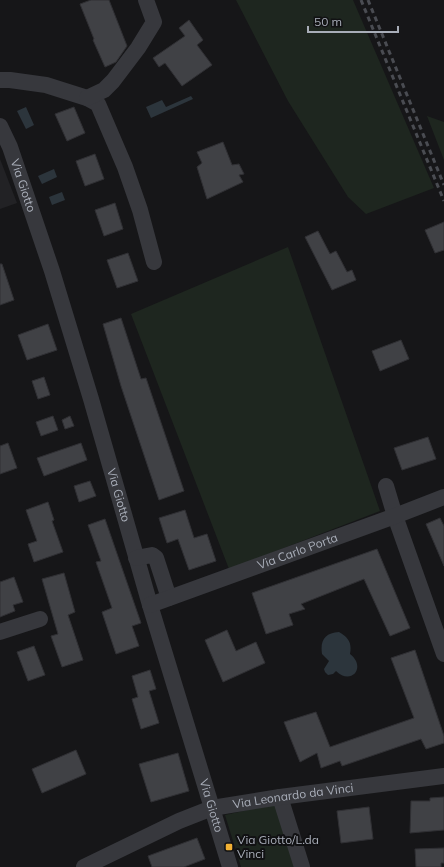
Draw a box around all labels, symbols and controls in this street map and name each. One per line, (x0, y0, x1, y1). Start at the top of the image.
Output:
scale bar (308, 8, 398, 34)
text: 50 m (314, 14, 342, 29)
street label: Via Giotto (8, 157, 40, 214)
street label: Via Giotto (104, 466, 134, 524)
street label: Via Carlo Porta (255, 529, 340, 572)
street label: Via Giotto (197, 777, 227, 834)
street label: Via Leonardo da Vinci (232, 780, 354, 812)
place label: Via Giotto/L.da Vinci (237, 832, 319, 861)
marker: Via Giotto/L.da Vinci (224, 842, 234, 852)

